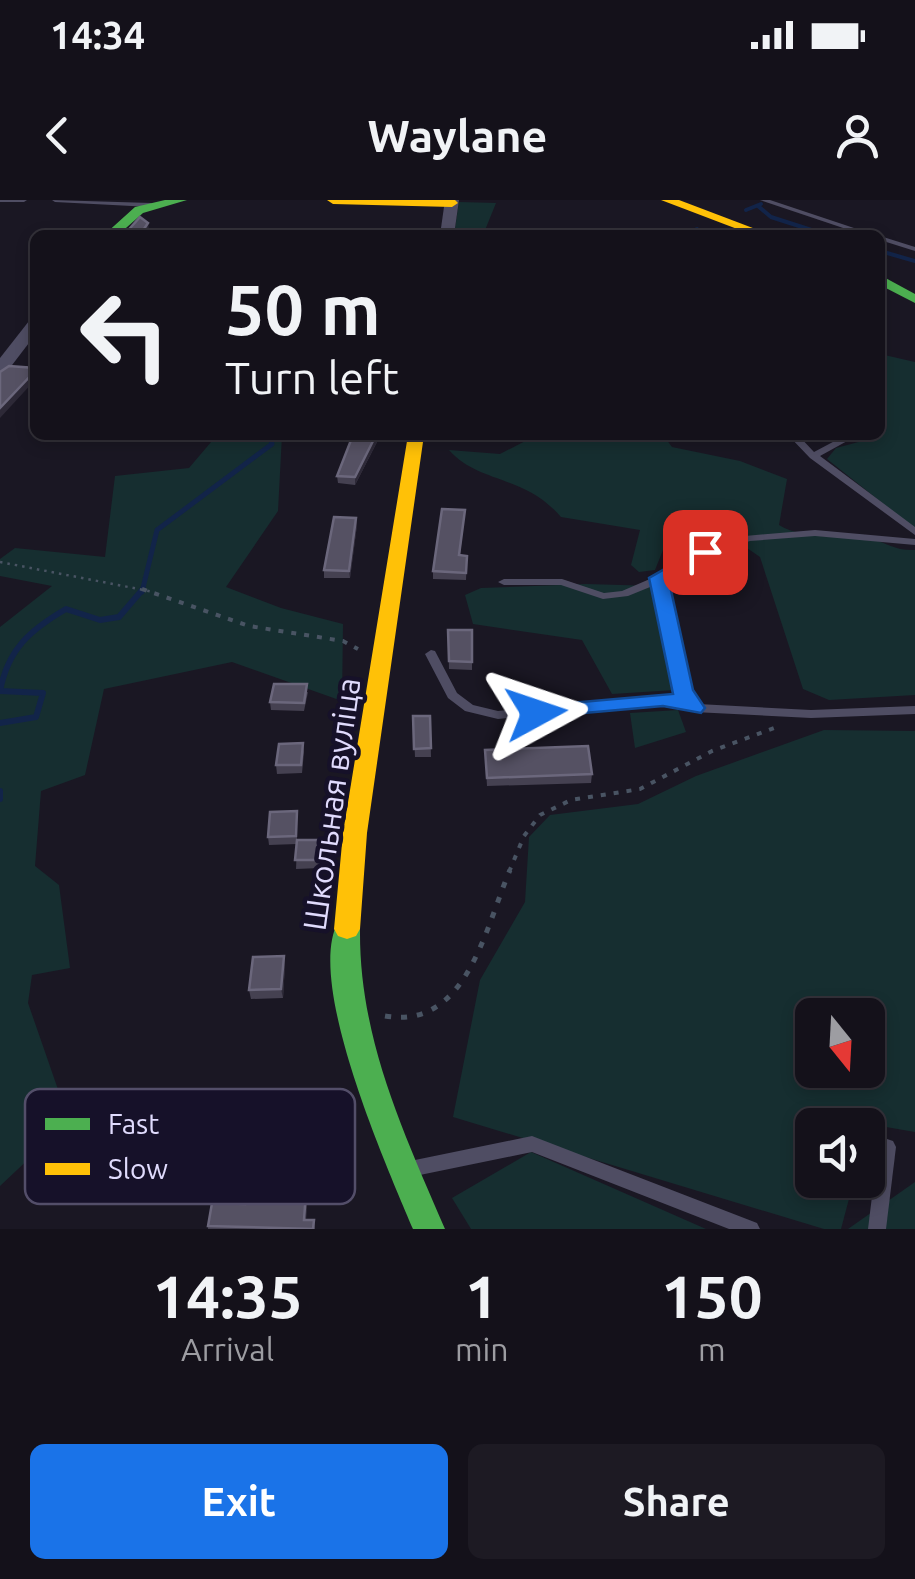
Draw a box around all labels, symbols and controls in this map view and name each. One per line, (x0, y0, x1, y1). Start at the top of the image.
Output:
text: 14:34 (50, 14, 145, 56)
icon: back (30, 108, 85, 163)
icon: person (830, 108, 885, 163)
text: Waylane (368, 110, 547, 161)
icon: left (60, 270, 190, 400)
text: 50 m (225, 270, 381, 348)
text: Turn left (225, 352, 399, 403)
pin (663, 510, 748, 595)
icon: arrive (678, 525, 733, 580)
position arrow (484, 661, 588, 765)
street label: Школьная вуліца (295, 675, 367, 932)
north arrow (795, 998, 885, 1088)
map controls (795, 998, 885, 1198)
legend (25, 1089, 355, 1204)
text: Fast (108, 1108, 159, 1139)
button: sound (795, 1108, 885, 1198)
text: Slow (108, 1153, 168, 1184)
text: 14:35 (152, 1262, 303, 1329)
text: 1 (465, 1262, 499, 1329)
text: 150 (661, 1262, 763, 1329)
text: Arrival (181, 1331, 274, 1367)
text: min (455, 1331, 509, 1367)
text: m (698, 1331, 726, 1367)
button: Exit (30, 1444, 448, 1559)
button: Share (468, 1444, 885, 1559)

